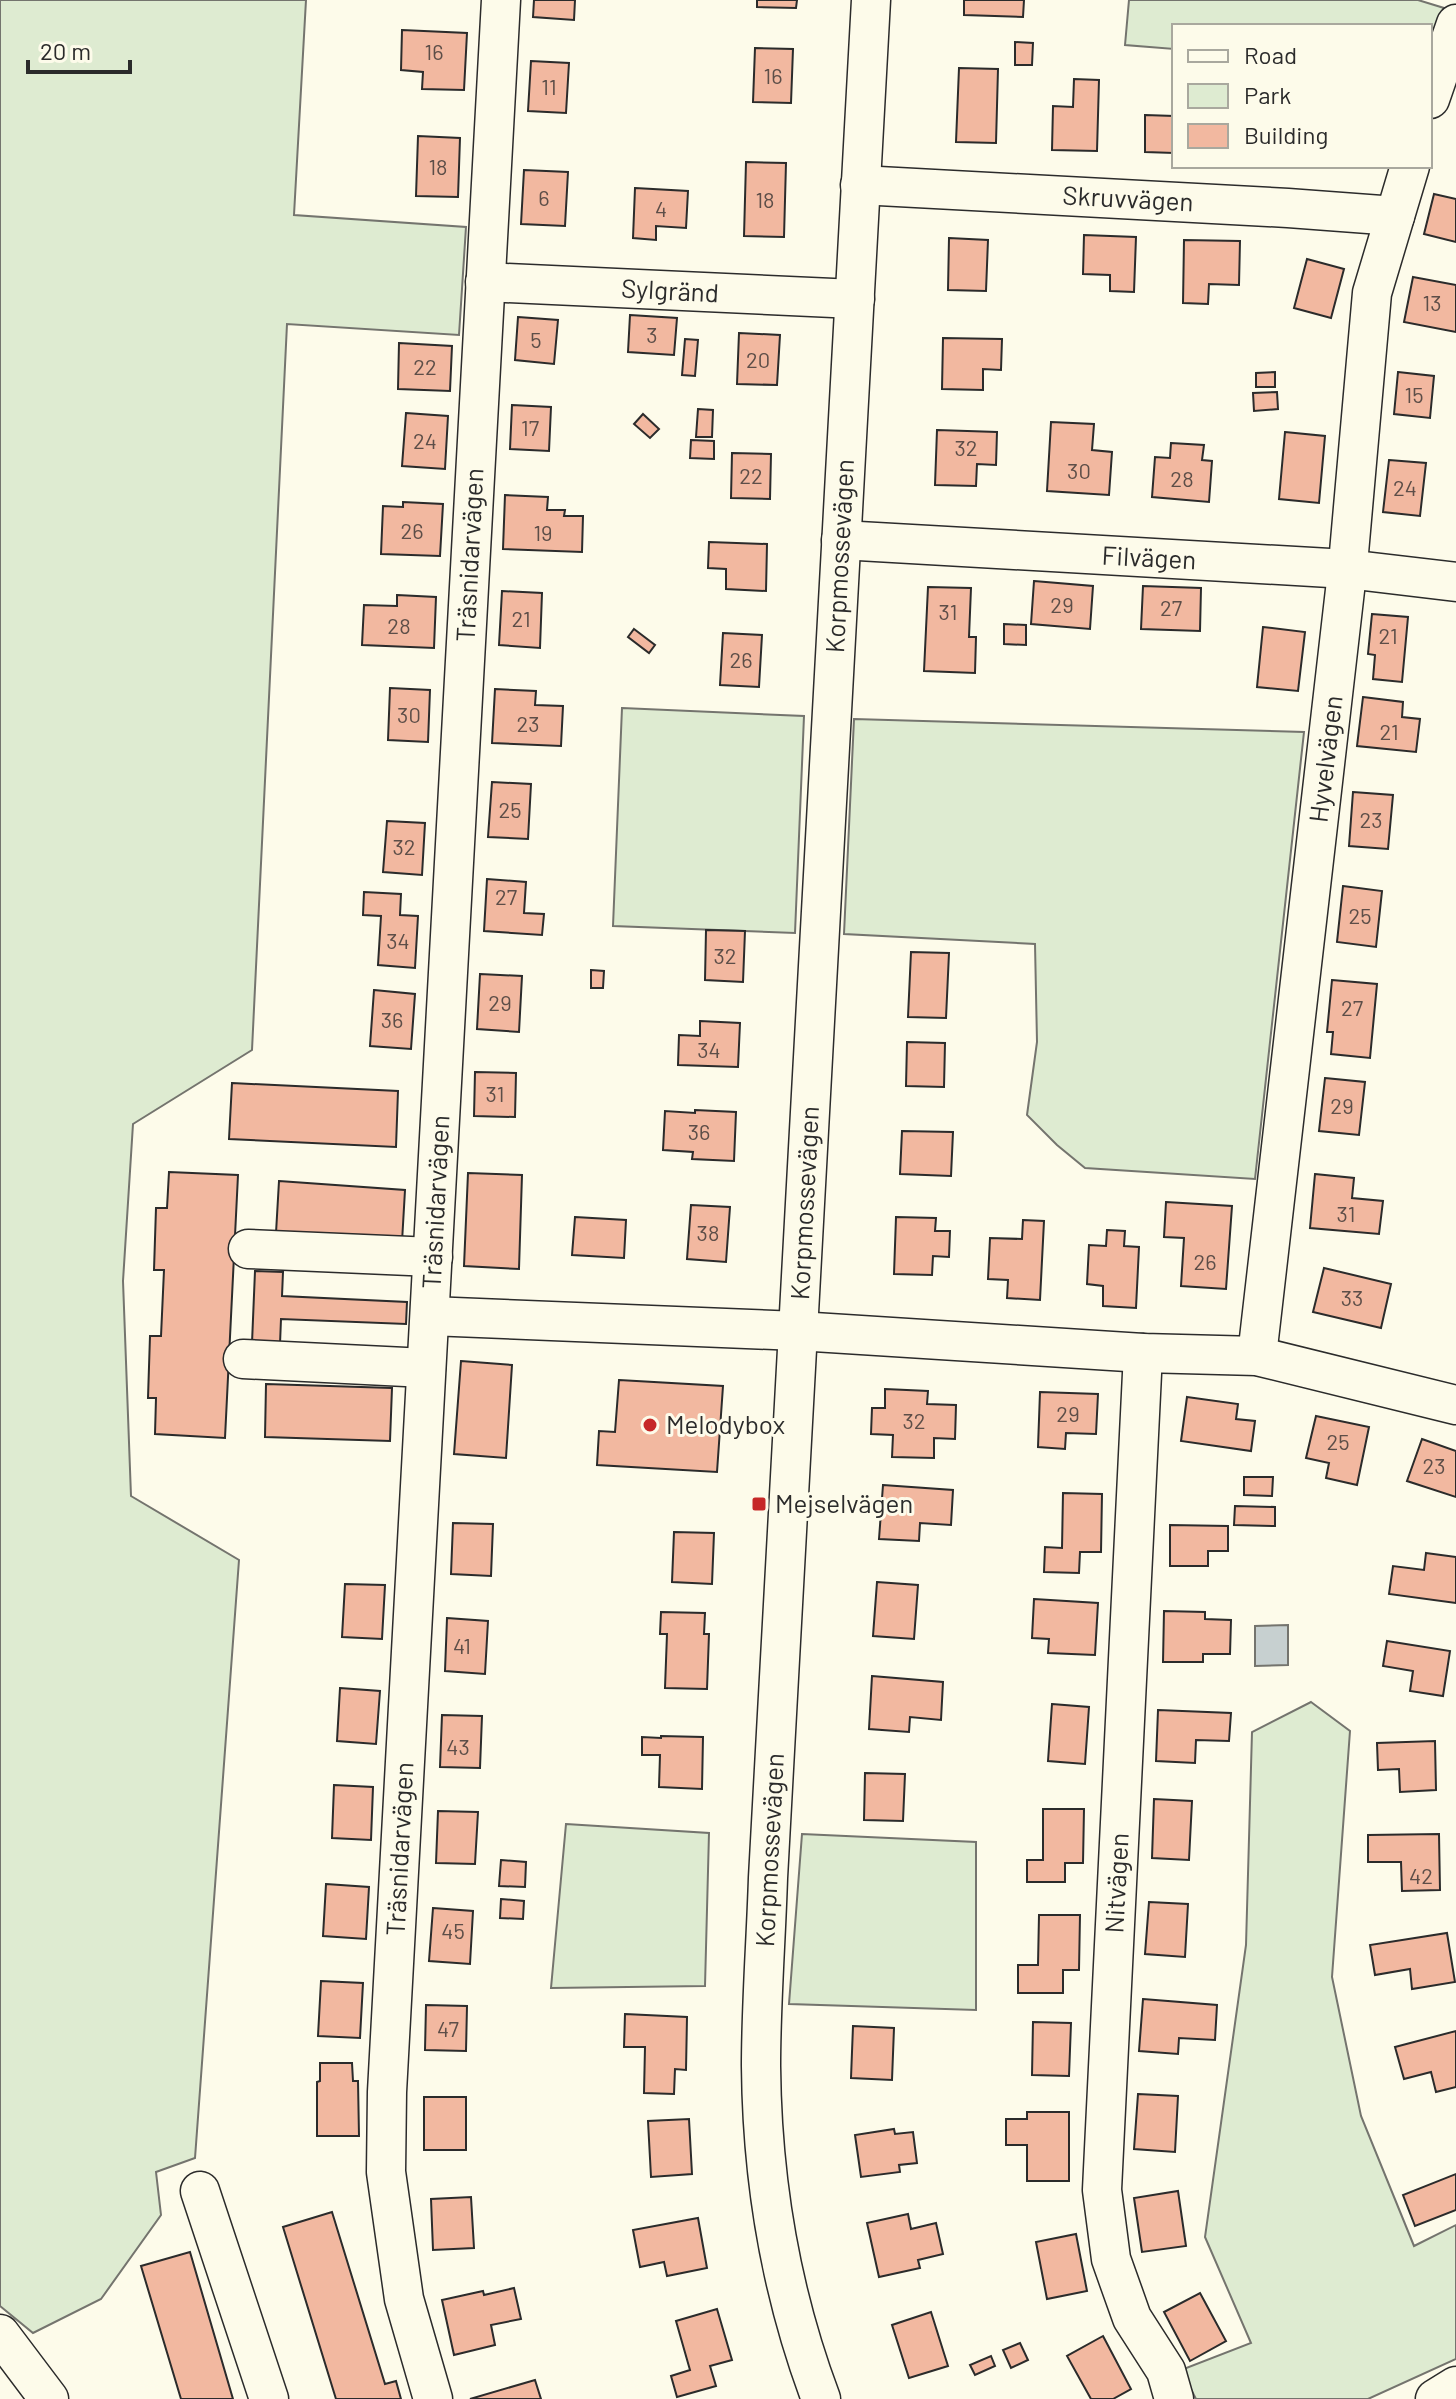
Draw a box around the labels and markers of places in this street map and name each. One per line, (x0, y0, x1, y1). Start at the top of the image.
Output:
place label: Melodybox (666, 1408, 785, 1439)
marker: Melodybox (641, 1416, 659, 1434)
place label: Mejselvägen (775, 1487, 913, 1518)
marker: Mejselvägen (750, 1495, 768, 1513)

